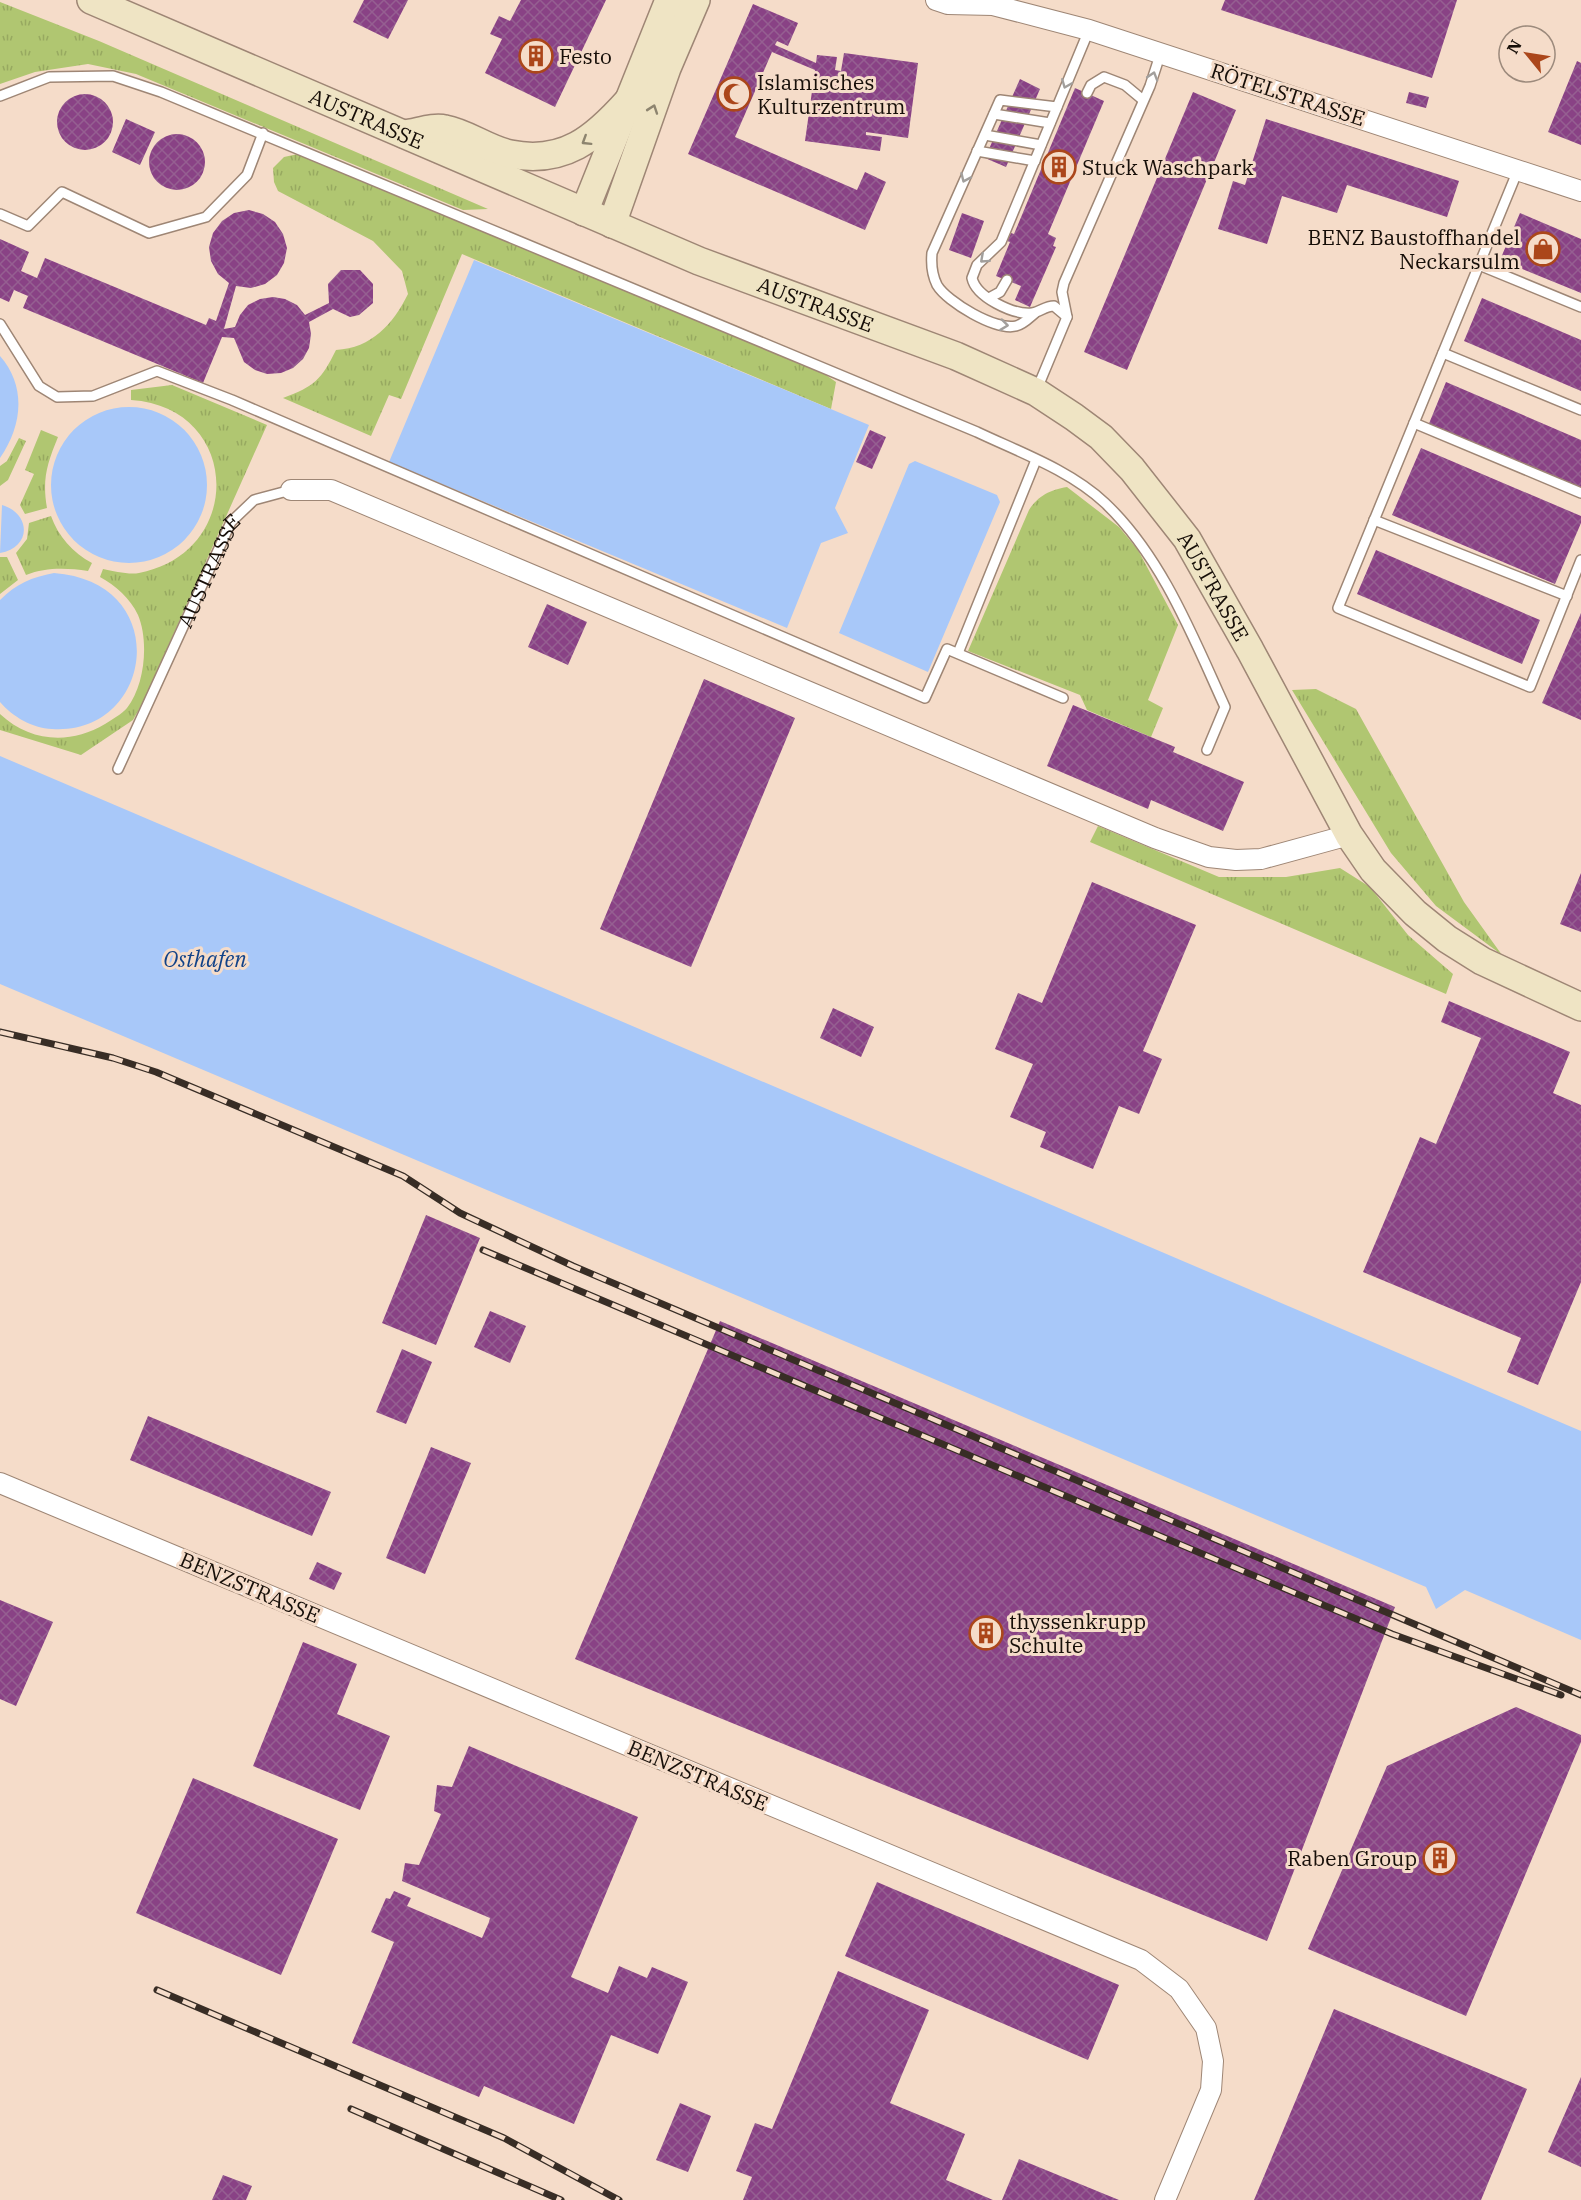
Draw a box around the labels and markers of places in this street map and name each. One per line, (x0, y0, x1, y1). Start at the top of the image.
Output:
building icon: Festo (518, 38, 554, 74)
place label: Festo (559, 42, 612, 70)
place label: Islamisches Kulturzentrum (757, 68, 906, 120)
mosque icon: Islamisches Kulturzentrum (716, 76, 752, 112)
building icon: Stuck Waschpark (1041, 149, 1077, 185)
place label: Stuck Waschpark (1082, 153, 1254, 181)
place label: BENZ Baustoffhandel Neckarsulm (1308, 223, 1520, 275)
shop icon: BENZ Baustoffhandel Neckarsulm (1525, 231, 1561, 267)
place label: thyssenkrupp Schulte (1009, 1607, 1146, 1659)
building icon: thyssenkrupp Schulte (968, 1615, 1004, 1651)
building icon: Raben Group (1422, 1840, 1458, 1876)
place label: Raben Group (1287, 1844, 1417, 1872)

